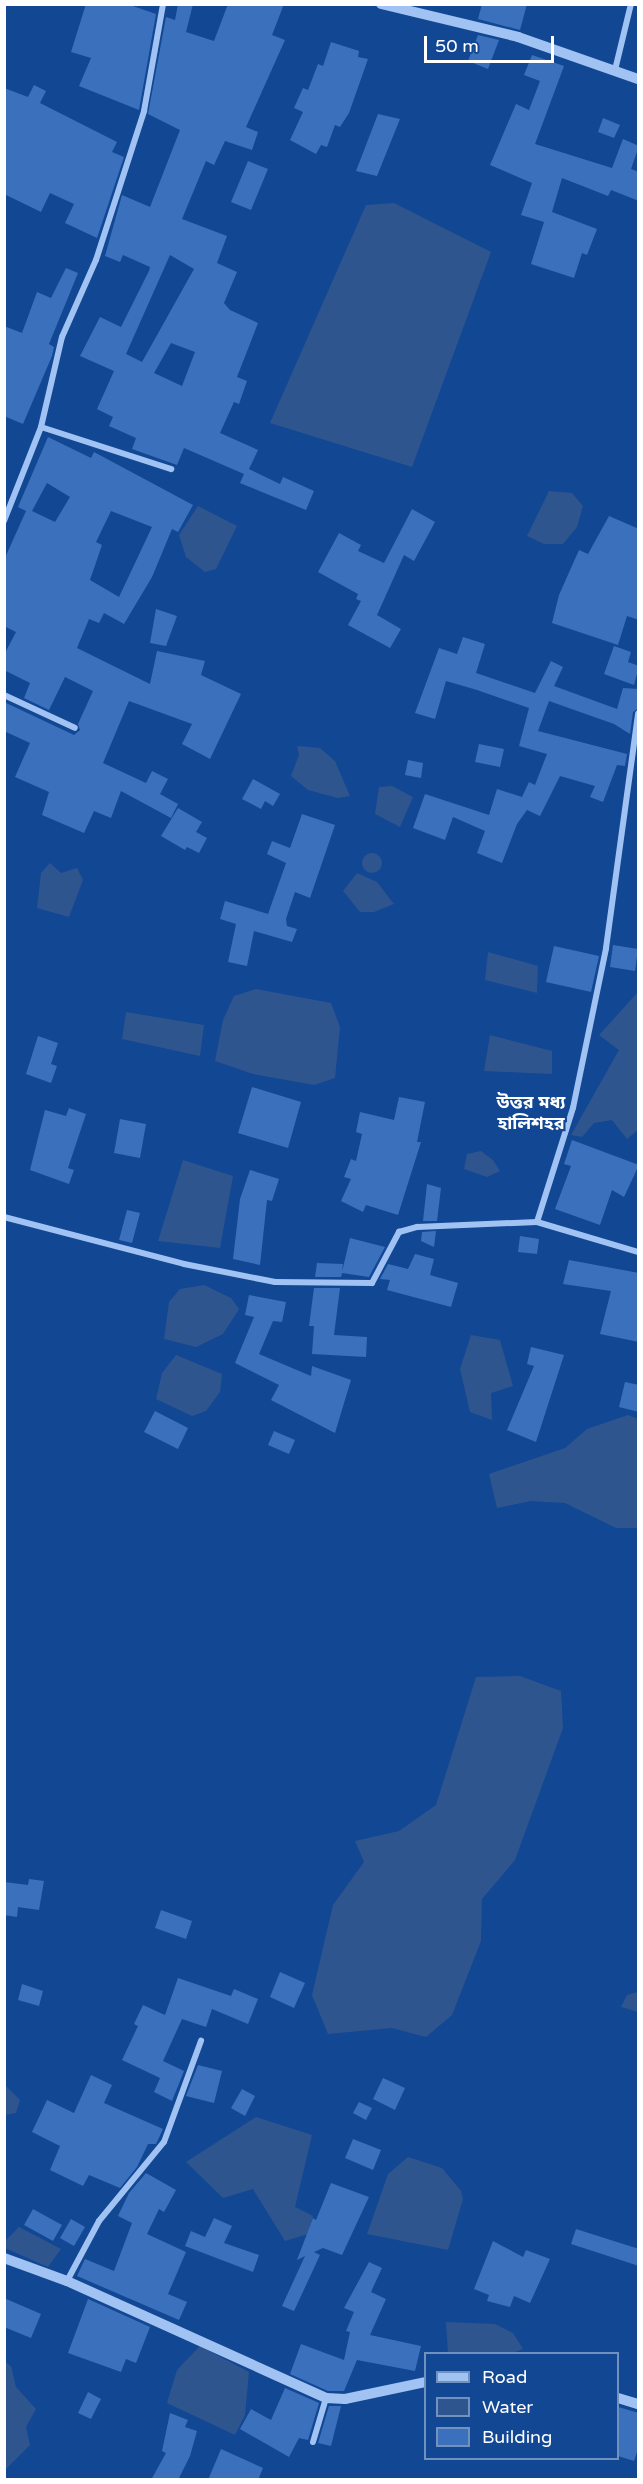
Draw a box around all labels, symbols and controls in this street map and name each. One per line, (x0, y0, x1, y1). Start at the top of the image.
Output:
scale bar (427, 24, 558, 62)
text: 50 m (435, 35, 479, 57)
district label: উত্তর মধ্য হালিশহর (497, 1092, 565, 1134)
legend (424, 2352, 619, 2460)
text: Road (482, 2366, 527, 2388)
text: Water (482, 2396, 533, 2418)
text: Building (482, 2426, 552, 2448)

